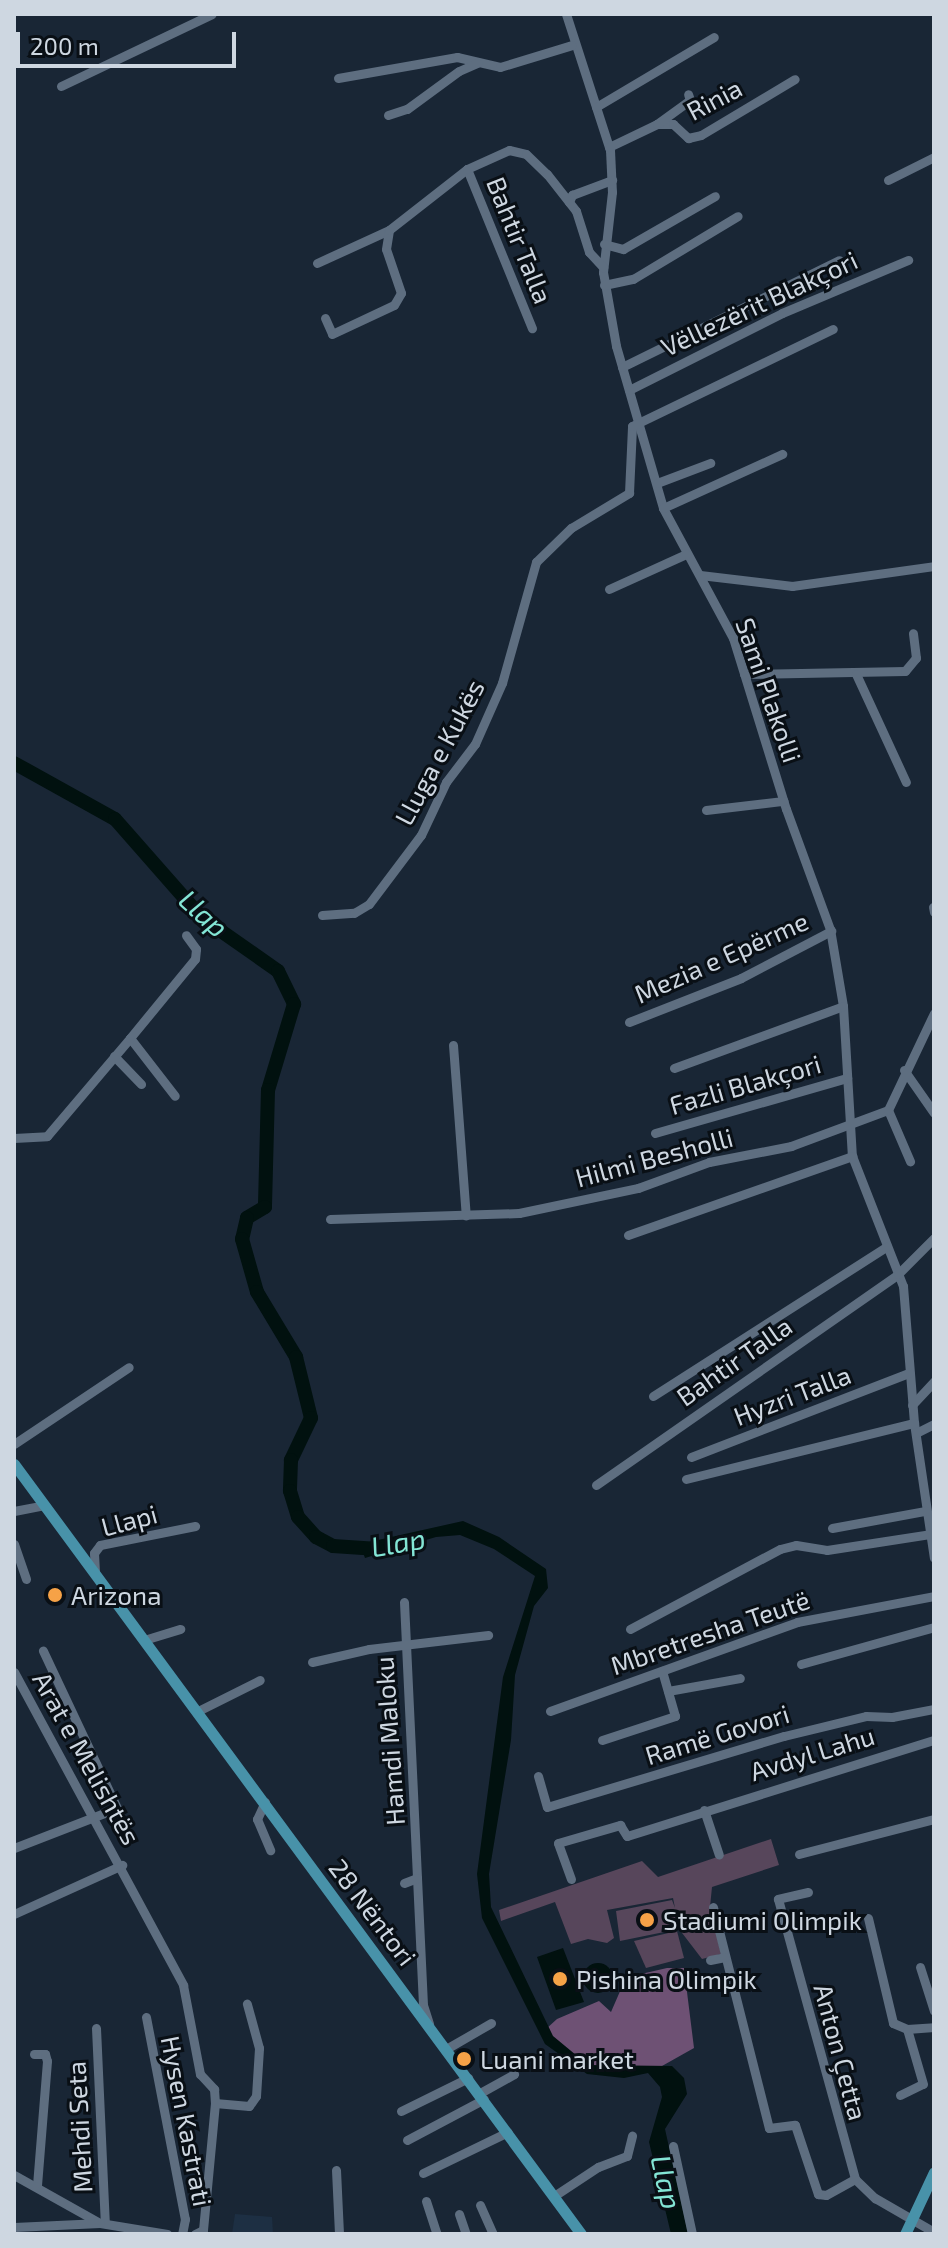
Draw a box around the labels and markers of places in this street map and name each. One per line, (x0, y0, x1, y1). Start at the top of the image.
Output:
place label: Arizona (71, 1579, 161, 1611)
marker: Arizona (46, 1586, 64, 1604)
place label: Stadiumi Olimpik (663, 1904, 862, 1936)
marker: Stadiumi Olimpik (638, 1911, 656, 1929)
place label: Pishina Olimpik (576, 1963, 757, 1995)
marker: Pishina Olimpik (551, 1970, 569, 1988)
place label: Luani market (480, 2043, 634, 2075)
marker: Luani market (455, 2050, 473, 2068)

